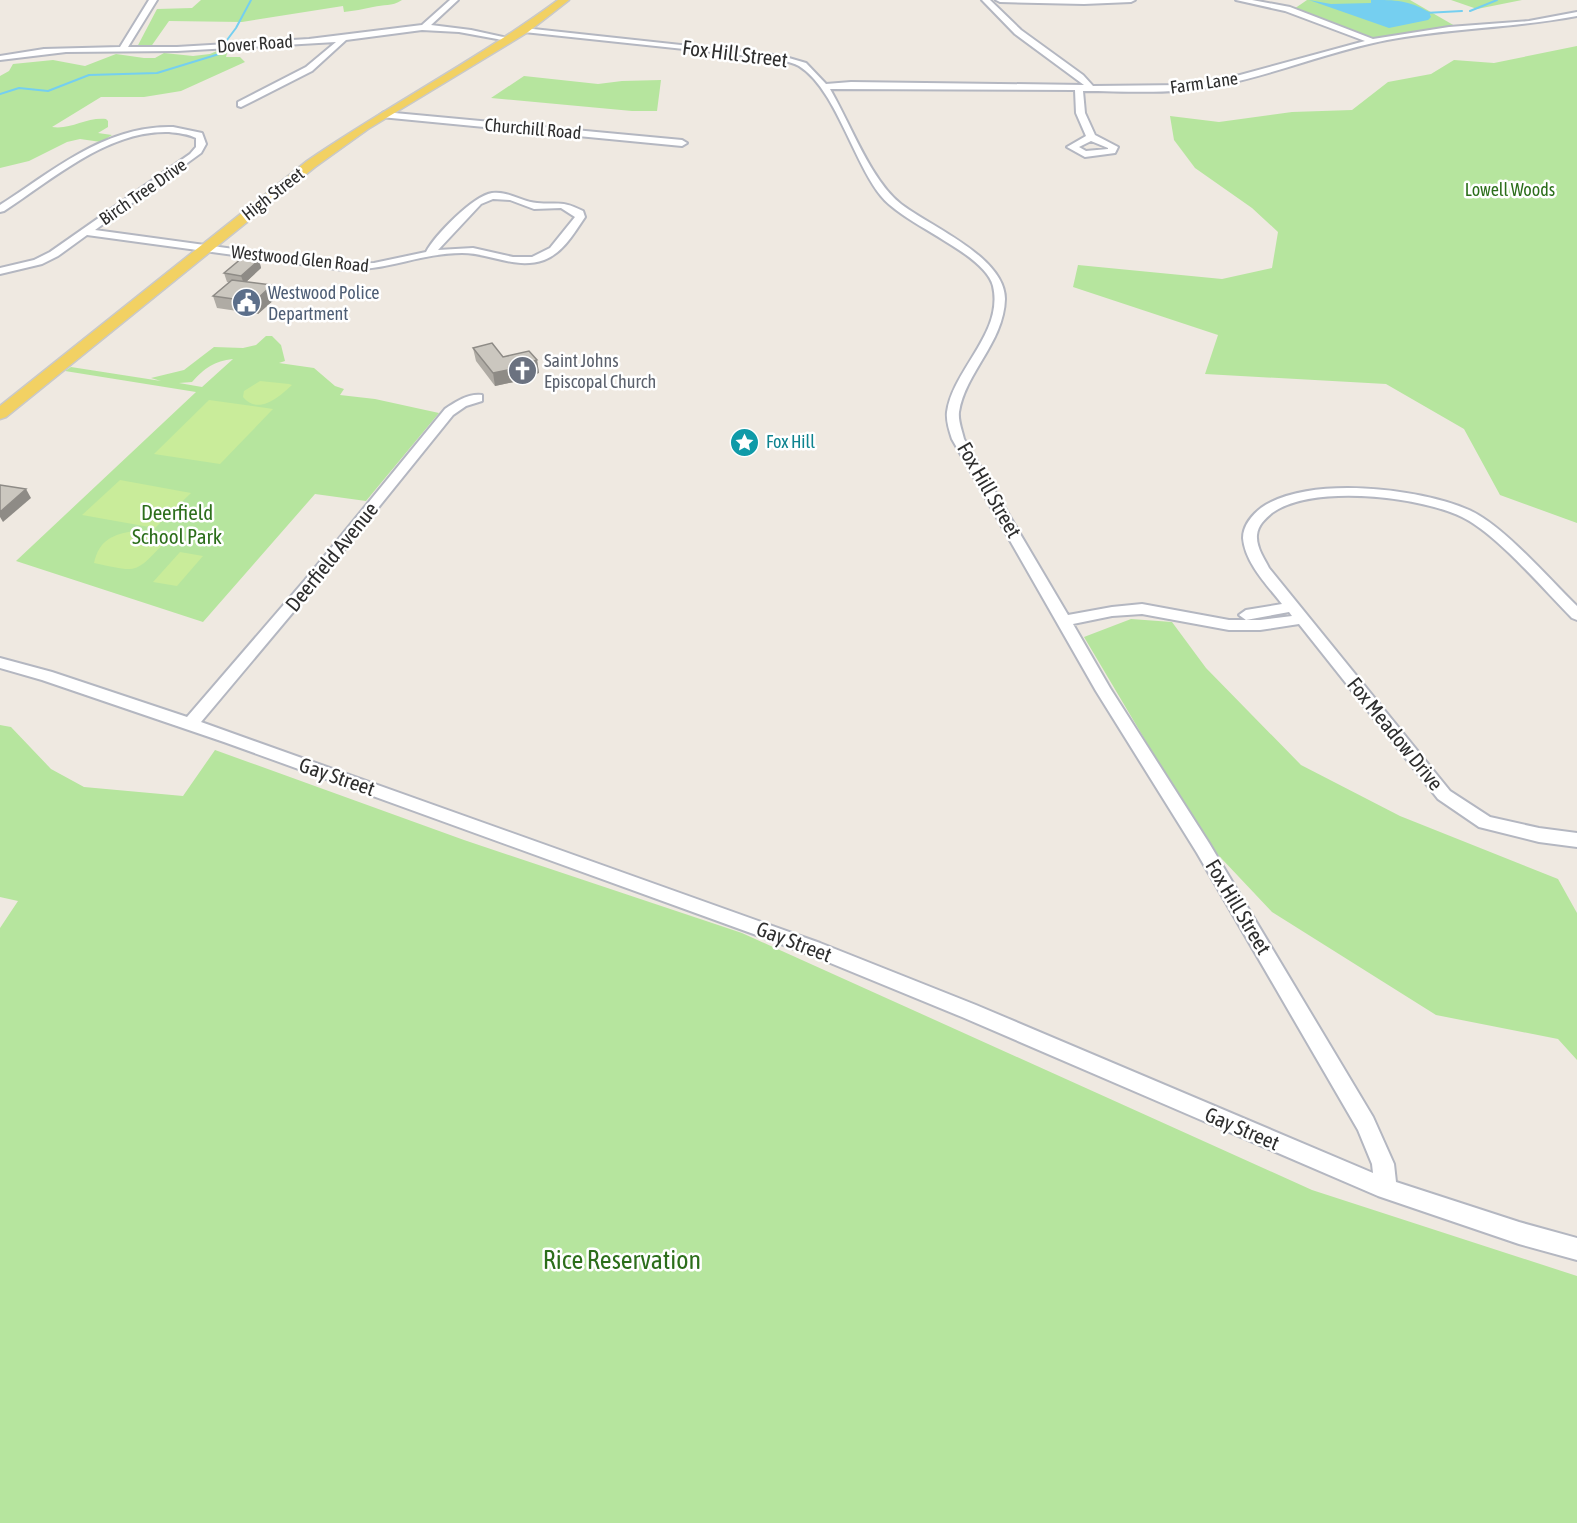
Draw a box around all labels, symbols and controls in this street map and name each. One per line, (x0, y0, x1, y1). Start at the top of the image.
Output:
street label: Dover Road (216, 30, 294, 57)
street label: Fox Hill Street (681, 35, 789, 71)
street label: Farm Lane (1169, 67, 1239, 98)
street label: Churchill Road (484, 114, 582, 143)
street label: Birch Tree Drive (95, 154, 190, 229)
street label: High Street (237, 163, 308, 224)
park label: Lowell Woods (1465, 179, 1555, 200)
street label: Westwood Glen Road (230, 241, 370, 276)
place label: Westwood Police Department (268, 282, 380, 324)
public building icon: Westwood Police Department (231, 287, 263, 319)
place label: Saint Johns Episcopal Church (544, 350, 656, 392)
church icon: Saint Johns Episcopal Church (507, 355, 539, 387)
place icon: Fox Hill (729, 426, 761, 458)
place label: Fox Hill (766, 431, 815, 452)
street label: Fox Hill Street (953, 438, 1027, 541)
street label: Deerfield Avenue (280, 497, 382, 616)
park label: Deerfield School Park (132, 500, 222, 548)
street label: Fox Meadow Drive (1343, 672, 1449, 795)
street label: Gay Street (296, 752, 378, 800)
street label: Fox Hill Street (1201, 855, 1276, 958)
street label: Gay Street (753, 916, 835, 966)
street label: Gay Street (1202, 1102, 1283, 1154)
park label: Rice Reservation (543, 1245, 701, 1275)

